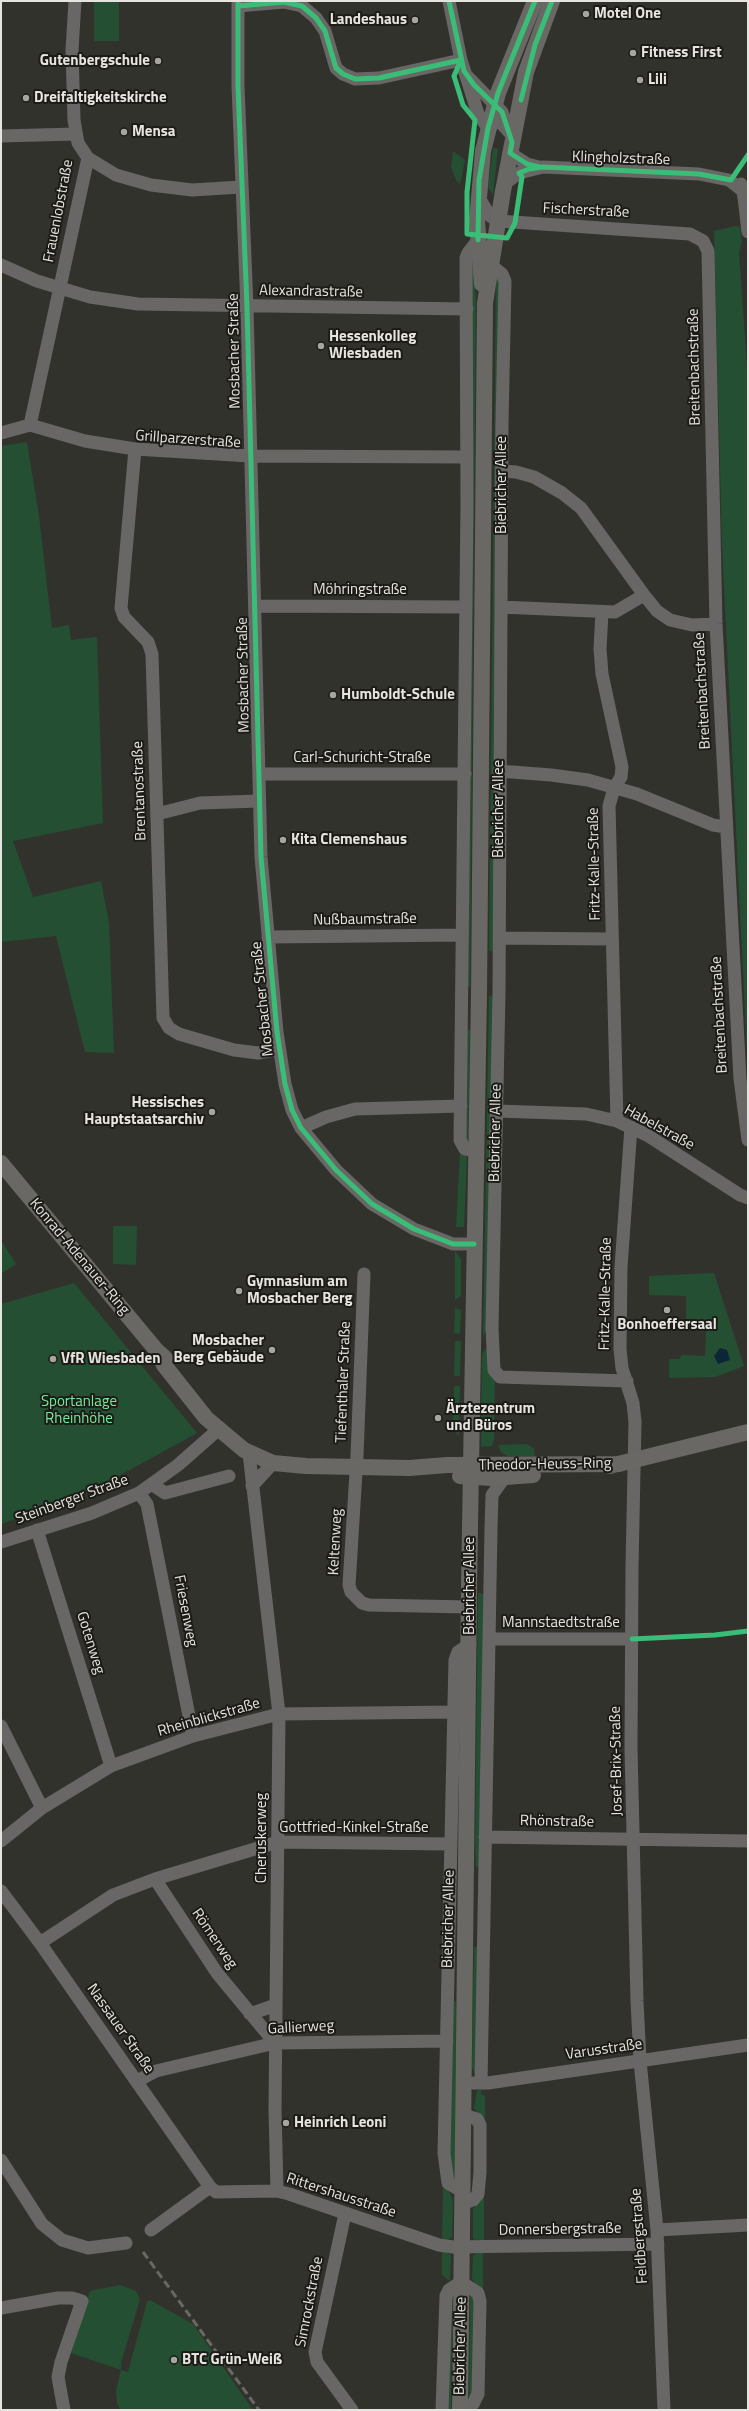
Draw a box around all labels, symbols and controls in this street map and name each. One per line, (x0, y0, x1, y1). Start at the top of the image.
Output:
place label: Motel One (594, 5, 661, 23)
marker: Motel One (581, 9, 591, 19)
place label: Landeshaus (330, 11, 407, 29)
marker: Landeshaus (410, 15, 420, 25)
place label: Fitness First (641, 44, 722, 62)
marker: Fitness First (628, 48, 638, 58)
place label: Gutenbergschule (40, 52, 150, 70)
marker: Gutenbergschule (153, 56, 163, 66)
place label: Lili (648, 71, 667, 89)
marker: Lili (635, 75, 645, 85)
place label: Dreifaltigkeitskirche (34, 89, 167, 107)
marker: Dreifaltigkeitskirche (21, 93, 31, 103)
place label: Mensa (132, 123, 175, 141)
marker: Mensa (119, 127, 129, 137)
street label: Klingholzstraße (571, 148, 671, 170)
street label: Frauenlobstraße (40, 158, 78, 264)
street label: Fischerstraße (542, 200, 630, 222)
street label: Alexandrastraße (259, 282, 363, 302)
street label: Mosbacher Straße (225, 293, 245, 409)
street label: Breitenbachstraße (685, 308, 705, 426)
place label: Hessenkolleg Wiesbaden (329, 328, 416, 363)
marker: Hessenkolleg Wiesbaden (316, 341, 326, 351)
street label: Grillparzerstraße (135, 427, 241, 453)
street label: Biebricher Allee (493, 436, 511, 534)
street label: Möhringstraße (313, 581, 407, 599)
street label: Mosbacher Straße (234, 617, 254, 733)
street label: Breitenbachstraße (691, 632, 715, 750)
place label: Humboldt-Schule (341, 686, 455, 704)
marker: Humboldt-Schule (328, 690, 338, 700)
street label: Brentanostraße (129, 741, 151, 841)
street label: Carl-Schuricht-Straße (293, 749, 431, 767)
street label: Biebricher Allee (490, 760, 508, 858)
street label: Fritz-Kalle-Straße (585, 807, 605, 921)
place label: Kita Clemenshaus (291, 831, 407, 849)
marker: Kita Clemenshaus (278, 835, 288, 845)
street label: Nußbaumstraße (313, 910, 417, 930)
street label: Mosbacher Straße (248, 941, 278, 1057)
street label: Breitenbachstraße (708, 956, 732, 1074)
street label: Biebricher Allee (486, 1084, 506, 1182)
place label: Hessisches Hauptstaatsarchiv (84, 1094, 204, 1129)
street label: Habelstraße (621, 1101, 697, 1155)
marker: Hessisches Hauptstaatsarchiv (207, 1107, 217, 1117)
street label: Konrad-Adenauer-Ring (25, 1195, 133, 1319)
street label: Fritz-Kalle-Straße (596, 1237, 616, 1351)
place label: Gymnasium am Mosbacher Berg (247, 1273, 353, 1308)
marker: Gymnasium am Mosbacher Berg (234, 1286, 244, 1296)
marker: Bonhoeffersaal (662, 1305, 672, 1315)
place label: Bonhoeffersaal (617, 1316, 717, 1334)
street label: Tiefenthaler Straße (333, 1321, 355, 1443)
place label: Mosbacher Berg Gebäude (174, 1332, 264, 1367)
marker: Mosbacher Berg Gebäude (267, 1345, 277, 1355)
place label: VfR Wiesbaden (61, 1350, 160, 1368)
marker: VfR Wiesbaden (48, 1354, 58, 1364)
park label: Sportanlage Rheinhöhe (41, 1393, 117, 1428)
place label: Ärztezentrum und Büros (446, 1400, 535, 1435)
marker: Ärztezentrum und Büros (433, 1413, 443, 1423)
street label: Theodor-Heuss-Ring (479, 1455, 611, 1475)
street label: Steinberger Straße (13, 1471, 131, 1529)
street label: Keltenweg (325, 1508, 347, 1576)
street label: Biebricher Allee (461, 1537, 479, 1635)
street label: Friesenweg (169, 1574, 201, 1648)
street label: Gotenweg (72, 1609, 108, 1677)
street label: Mannstaedtstraße (502, 1614, 620, 1632)
street label: Rheinblickstraße (156, 1695, 262, 1741)
street label: Josef-Brix-Straße (607, 1706, 627, 1816)
street label: Cheruskerweg (253, 1793, 271, 1883)
street label: Rhönstraße (520, 1812, 594, 1832)
street label: Gottfried-Kinkel-Straße (279, 1819, 429, 1837)
street label: Biebricher Allee (439, 1870, 459, 1968)
street label: Römerweg (187, 1905, 241, 1973)
street label: Nassauer Straße (82, 1981, 158, 2077)
street label: Gallierweg (267, 2017, 335, 2039)
street label: Varusstraße (565, 2036, 643, 2064)
place label: Heinrich Leoni (294, 2114, 386, 2132)
marker: Heinrich Leoni (281, 2118, 291, 2128)
street label: Rittershausstraße (284, 2170, 398, 2222)
street label: Feldbergstraße (628, 2187, 652, 2285)
street label: Donnersbergstraße (498, 2220, 622, 2240)
street label: Simrockstraße (292, 2255, 328, 2349)
street label: Biebricher Allee (451, 2297, 471, 2395)
place label: BTC Grün-Weiß (182, 2351, 282, 2369)
marker: BTC Grün-Weiß (169, 2355, 179, 2365)

